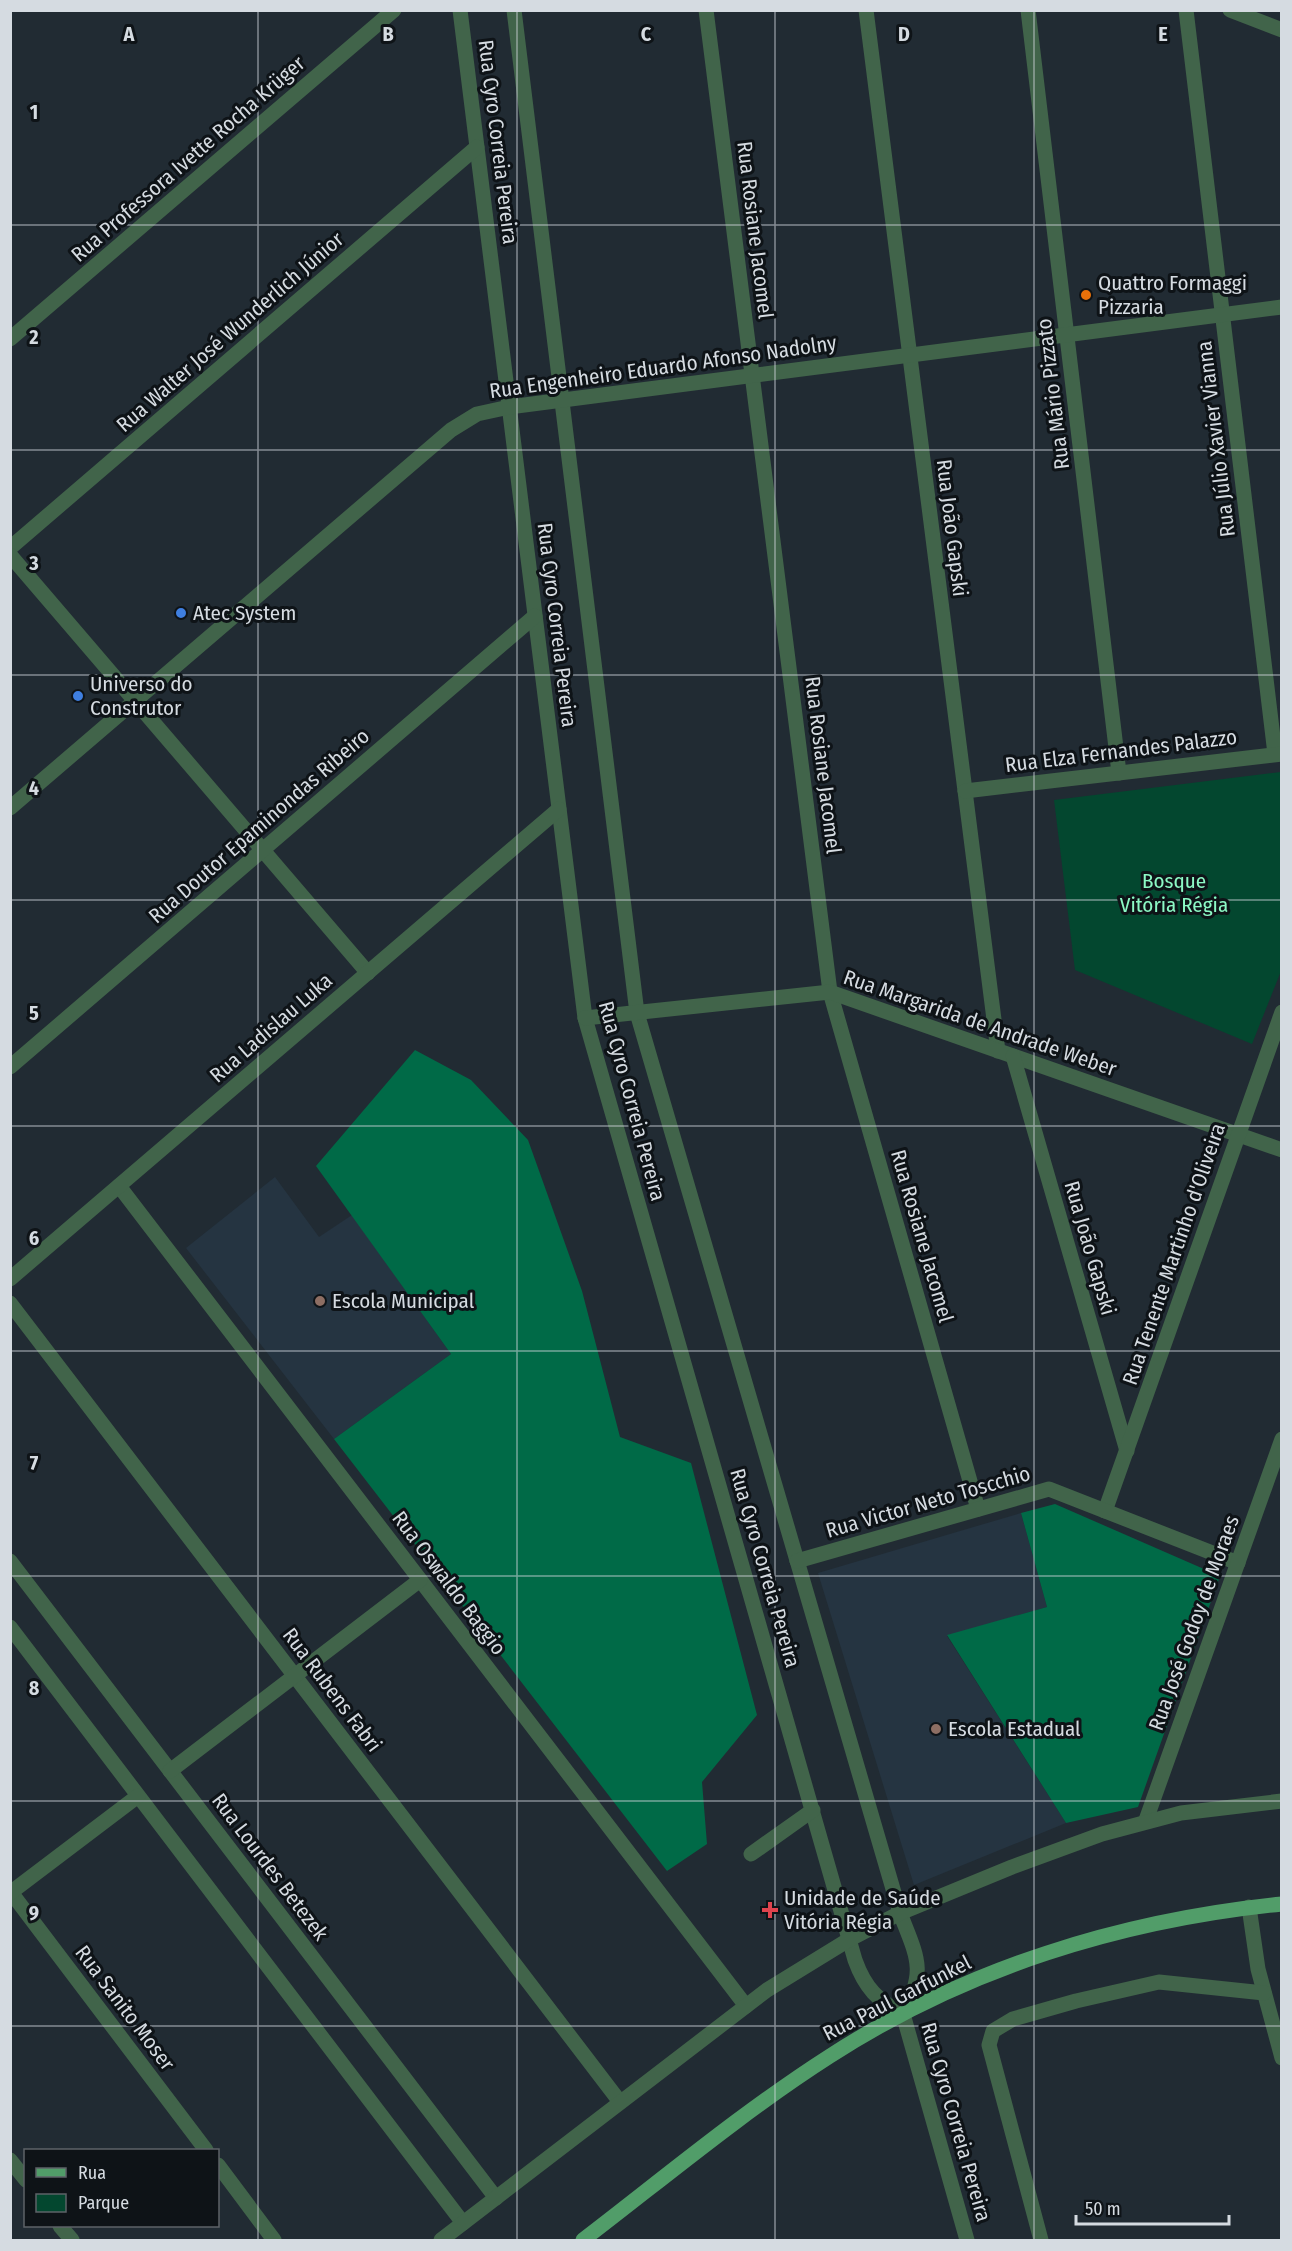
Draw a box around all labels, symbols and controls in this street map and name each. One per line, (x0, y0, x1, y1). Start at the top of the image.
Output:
text: A (123, 22, 136, 46)
text: B (382, 22, 394, 46)
text: C (641, 22, 652, 46)
text: D (898, 22, 910, 46)
text: E (1158, 22, 1168, 46)
street label: Rua Cyro Correia Pereira (473, 38, 523, 246)
street label: Rua Professora Ivette Rocha Krüger (66, 50, 311, 268)
text: 1 (30, 100, 38, 124)
street label: Rua Rosiane Jacomel (731, 140, 779, 321)
street label: Rua Walter José Wunderlich Júnior (111, 226, 349, 438)
place label: Quattro Formaggi Pizzaria (1098, 270, 1247, 320)
marker: Quattro Formaggi Pizzaria (1079, 288, 1093, 302)
street label: Rua Mário Pizzato (1031, 317, 1075, 471)
text: 2 (28, 325, 39, 349)
street label: Rua Engenheiro Eduardo Afonso Nadolny (488, 330, 839, 404)
street label: Rua Júlio Xavier Vianna (1191, 340, 1241, 538)
street label: Rua João Gapski (931, 458, 973, 598)
street label: Rua Cyro Correia Pereira (532, 521, 582, 729)
text: 3 (28, 551, 39, 575)
place label: Atec System (193, 600, 296, 626)
marker: Atec System (174, 606, 188, 620)
place label: Universo do Construtor (90, 671, 193, 721)
street label: Rua Rosiane Jacomel (799, 675, 847, 856)
marker: Universo do Construtor (71, 689, 85, 703)
street label: Rua Doutor Epaminondas Ribeiro (143, 723, 375, 929)
street label: Rua Elza Fernandes Palazzo (1003, 724, 1239, 778)
text: 4 (29, 776, 39, 800)
park label: Bosque Vitória Régia (1120, 868, 1228, 918)
street label: Rua Margarida de Andrade Weber (840, 964, 1121, 1082)
street label: Rua Ladislau Luka (204, 968, 338, 1088)
street label: Rua Cyro Correia Pereira (593, 998, 671, 1204)
text: 5 (29, 1001, 39, 1025)
street label: Rua Tenente Martinho d'Oliveira (1117, 1120, 1231, 1388)
street label: Rua Rosiane Jacomel (885, 1147, 959, 1326)
street label: Rua João Gapski (1058, 1178, 1122, 1318)
text: 6 (29, 1226, 39, 1250)
place label: Escola Municipal (332, 1288, 475, 1314)
marker: Escola Municipal (313, 1294, 327, 1308)
text: 7 (30, 1451, 39, 1475)
street label: Rua Victor Neto Toscchio (823, 1460, 1033, 1544)
street label: Rua Cyro Correia Pereira (724, 1466, 806, 1670)
street label: Rua Oswaldo Baggio (386, 1506, 512, 1660)
street label: Rua José Godoy de Moraes (1143, 1512, 1245, 1734)
street label: Rua Rubens Fabri (277, 1623, 387, 1757)
text: 8 (29, 1676, 40, 1700)
place label: Escola Estadual (948, 1716, 1081, 1742)
marker: Escola Estadual (929, 1722, 943, 1736)
street label: Rua Lourdes Betezek (206, 1788, 334, 1946)
place label: Unidade de Saúde Vitória Régia (784, 1885, 941, 1935)
text: 9 (29, 1901, 39, 1925)
marker: Unidade de Saúde Vitória Régia (761, 1901, 779, 1919)
street label: Rua Sanito Moser (70, 1940, 181, 2076)
street label: Rua Paul Garfunkel (819, 1949, 976, 2047)
street label: Rua Cyro Correia Pereira (915, 2020, 997, 2224)
legend (24, 2149, 219, 2227)
text: Rua (78, 2162, 106, 2184)
scale bar (1076, 2188, 1229, 2226)
text: Parque (78, 2192, 129, 2214)
text: 50 m (1085, 2198, 1121, 2220)

